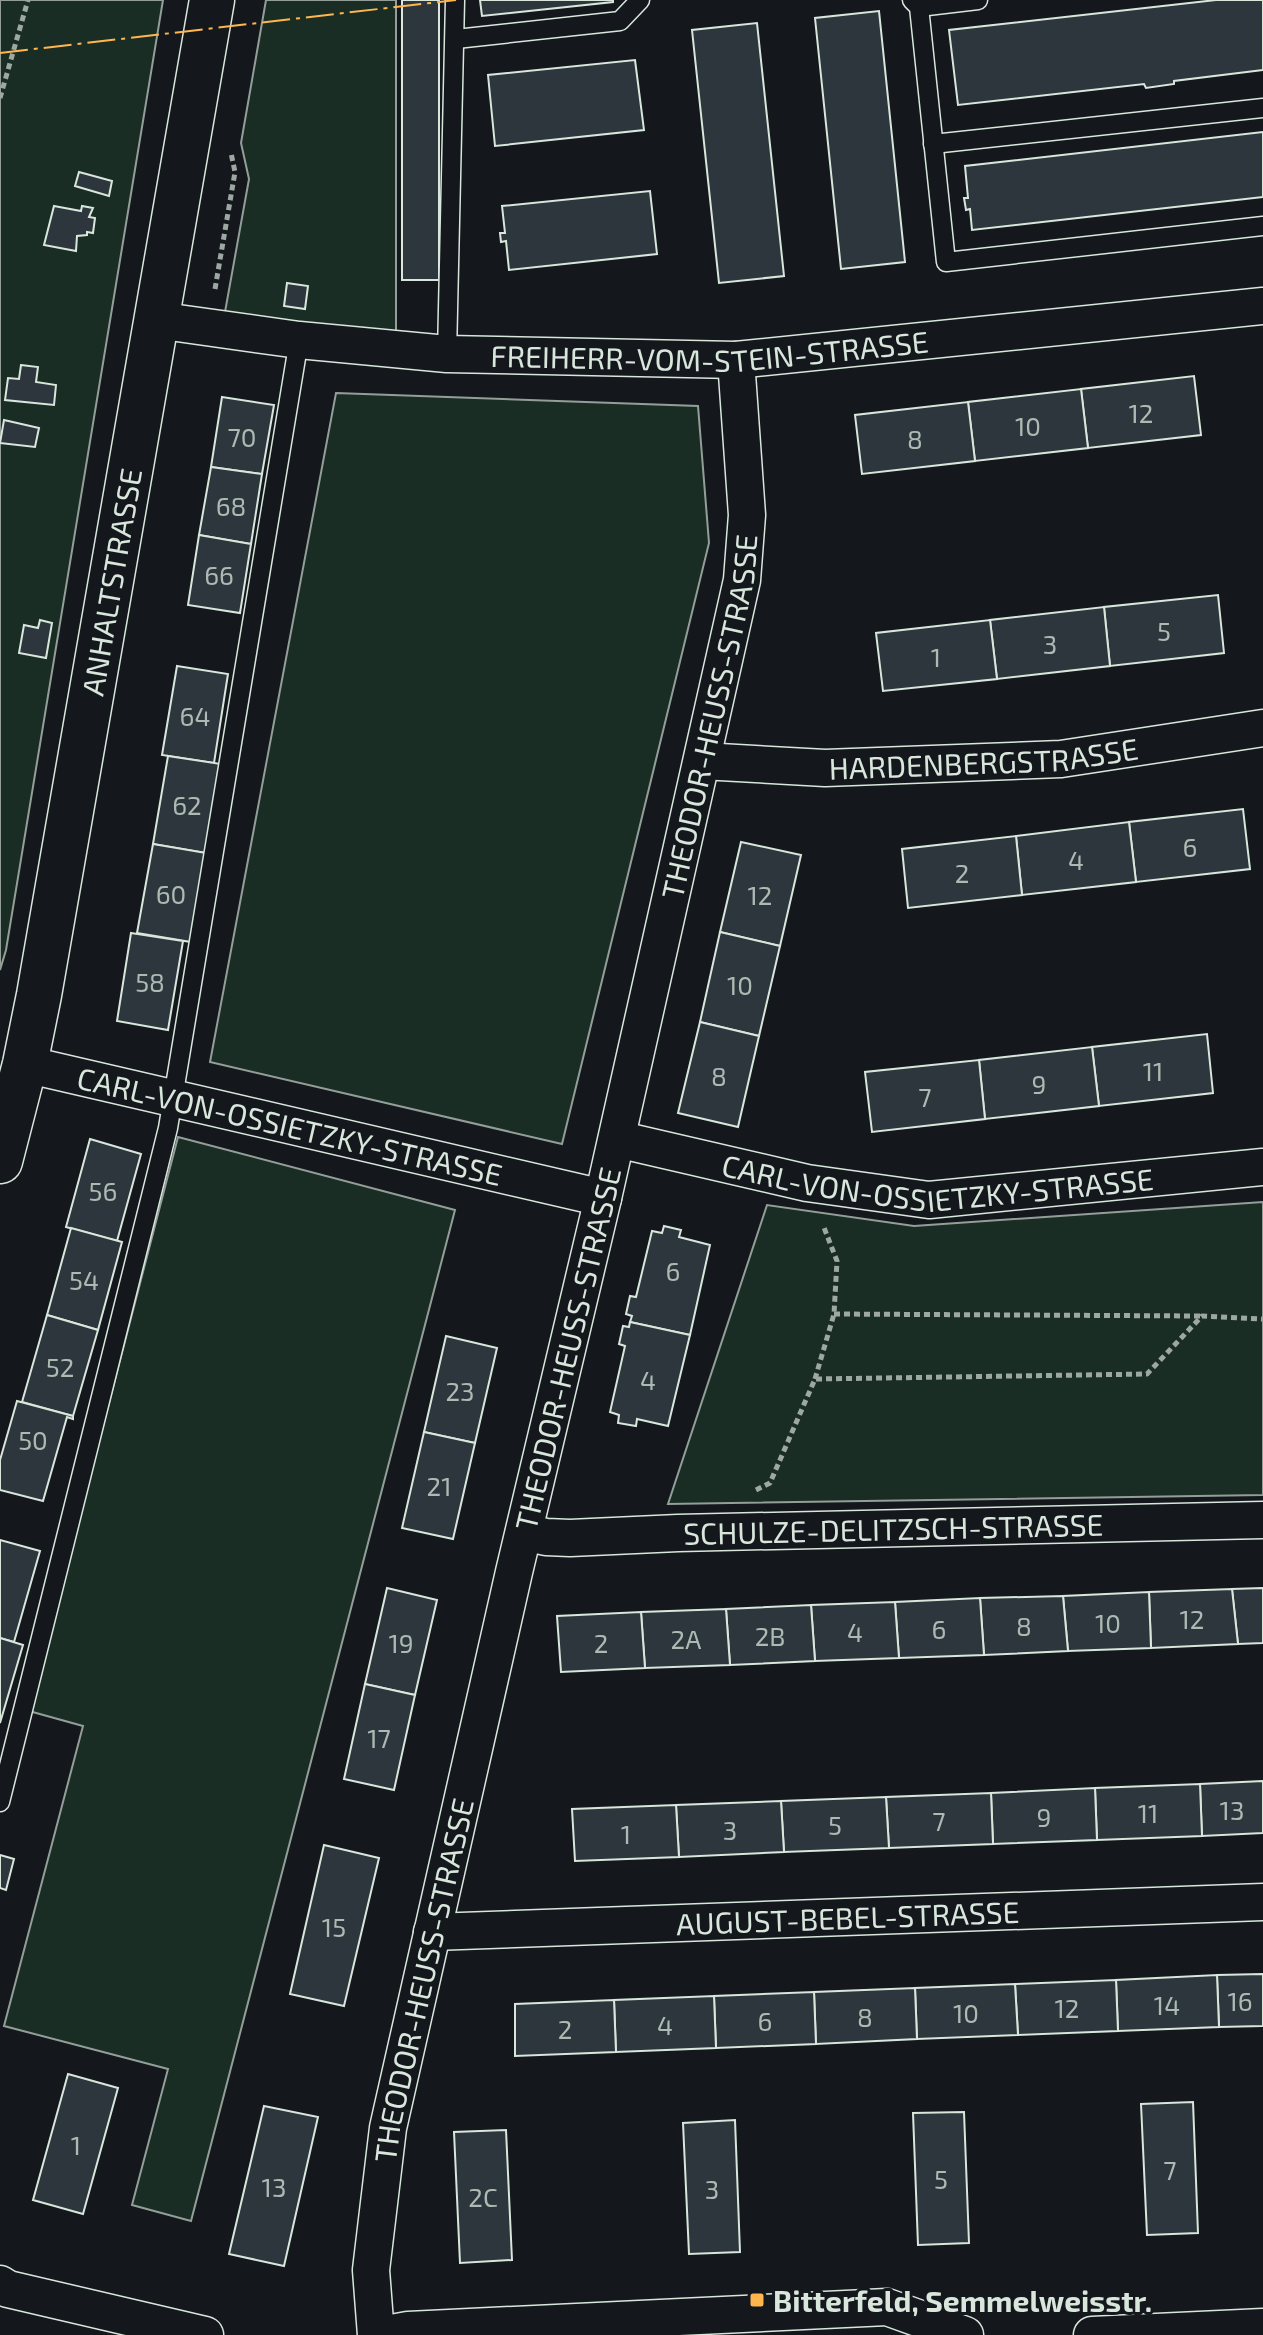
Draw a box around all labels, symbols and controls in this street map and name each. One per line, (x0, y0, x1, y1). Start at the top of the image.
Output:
street label: FREIHERR-VOM-STEIN-STRASSE (490, 322, 930, 378)
house number: 12 (1129, 397, 1153, 428)
house number: 10 (1015, 410, 1041, 441)
house number: 70 (228, 421, 257, 452)
house number: 8 (907, 423, 923, 454)
street label: ANHALTSTRASSE (73, 465, 148, 698)
house number: 68 (216, 490, 246, 521)
street label: THEODOR-HEUSS-STRASSE (653, 533, 763, 902)
house number: 66 (204, 559, 234, 590)
house number: 5 (1157, 615, 1171, 646)
house number: 3 (1043, 628, 1057, 659)
house number: 1 (931, 641, 941, 672)
house number: 64 (180, 700, 210, 731)
street label: HARDENBERGSTRASSE (828, 729, 1140, 786)
house number: 62 (172, 789, 202, 820)
house number: 6 (1183, 831, 1197, 862)
house number: 4 (1068, 844, 1084, 875)
house number: 2 (955, 857, 969, 888)
house number: 60 (156, 878, 186, 909)
house number: 12 (748, 879, 772, 910)
house number: 58 (135, 966, 165, 997)
house number: 10 (727, 969, 753, 1000)
house number: 11 (1143, 1055, 1163, 1086)
street label: CARL-VON-OSSIETZKY-STRASSE (74, 1059, 506, 1192)
house number: 8 (711, 1060, 727, 1091)
house number: 9 (1032, 1068, 1046, 1099)
house number: 7 (918, 1081, 932, 1112)
street label: CARL-VON-OSSIETZKY-STRASSE (719, 1146, 1155, 1218)
street label: THEODOR-HEUSS-STRASSE (507, 1164, 627, 1534)
house number: 56 (89, 1175, 117, 1206)
house number: 6 (666, 1255, 680, 1286)
house number: 54 (69, 1264, 99, 1295)
house number: 52 (46, 1351, 74, 1382)
house number: 4 (640, 1364, 656, 1395)
house number: 23 (445, 1375, 475, 1406)
house number: 50 (18, 1424, 48, 1455)
house number: 21 (427, 1470, 451, 1501)
street label: SCHULZE-DELITZSCH-STRASSE (683, 1506, 1104, 1551)
house number: 12 (1180, 1603, 1204, 1634)
house number: 10 (1095, 1607, 1121, 1638)
house number: 8 (1016, 1610, 1032, 1641)
house number: 6 (932, 1613, 946, 1644)
house number: 4 (847, 1616, 863, 1647)
house number: 2B (755, 1620, 785, 1651)
house number: 2A (671, 1623, 701, 1654)
house number: 19 (388, 1627, 414, 1658)
house number: 2 (594, 1627, 608, 1658)
house number: 17 (367, 1722, 391, 1753)
house number: 13 (1220, 1794, 1244, 1825)
street label: THEODOR-HEUSS-STRASSE (366, 1795, 480, 2164)
house number: 11 (1138, 1797, 1158, 1828)
house number: 9 (1037, 1801, 1051, 1832)
house number: 7 (932, 1805, 946, 1836)
house number: 5 (828, 1809, 842, 1840)
house number: 3 (723, 1814, 737, 1845)
house number: 1 (621, 1818, 631, 1849)
street label: AUGUST-BEBEL-STRASSE (675, 1893, 1020, 1941)
house number: 15 (322, 1911, 346, 1942)
house number: 16 (1227, 1985, 1253, 2016)
house number: 14 (1154, 1989, 1180, 2020)
house number: 12 (1055, 1992, 1079, 2023)
house number: 10 (953, 1997, 979, 2028)
house number: 8 (857, 2001, 873, 2032)
house number: 6 (758, 2005, 772, 2036)
house number: 4 (657, 2009, 673, 2040)
house number: 2 (558, 2013, 572, 2044)
house number: 1 (71, 2129, 81, 2160)
house number: 7 (1163, 2154, 1177, 2185)
house number: 5 (934, 2163, 948, 2194)
house number: 13 (262, 2171, 286, 2202)
house number: 3 (705, 2173, 719, 2204)
house number: 2C (468, 2181, 498, 2212)
place label: Bitterfeld, Semmelweisstr. (773, 2282, 1152, 2318)
marker: Bitterfeld, Semmelweisstr. (748, 2291, 766, 2309)

